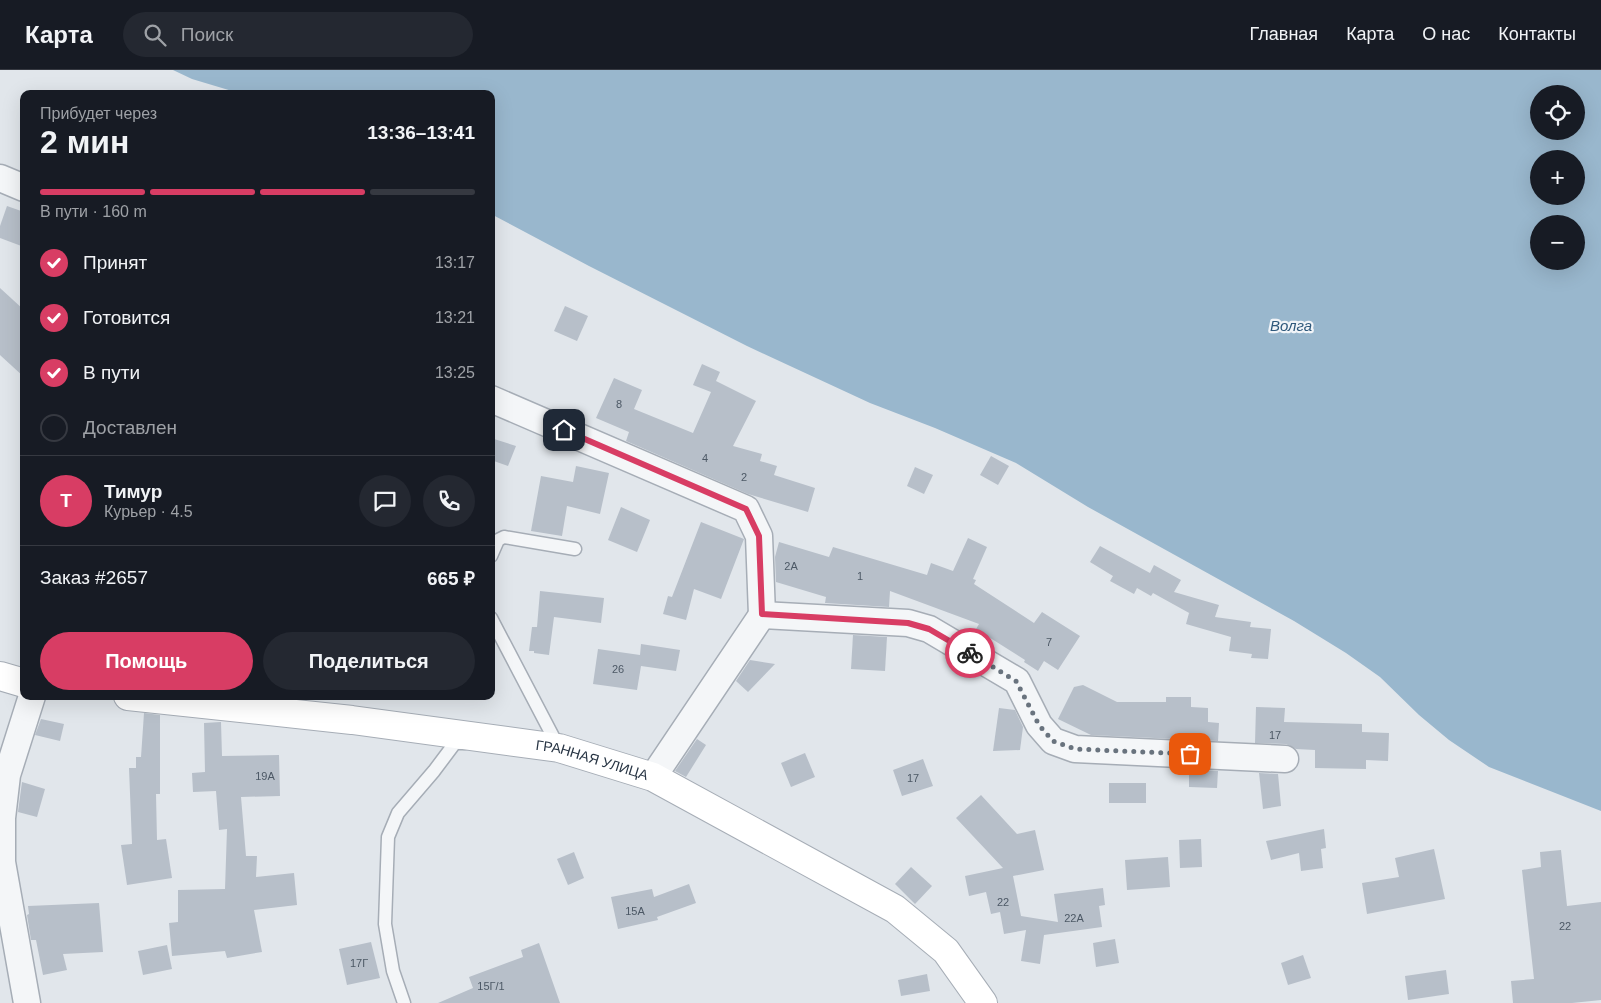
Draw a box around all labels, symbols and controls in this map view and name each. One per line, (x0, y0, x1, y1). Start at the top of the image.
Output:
search box (123, 12, 473, 57)
text: Карта (25, 21, 93, 48)
icon: search (141, 21, 169, 49)
text: Поиск (181, 24, 233, 45)
text: Главная (1250, 24, 1318, 44)
text: Карта (1346, 24, 1394, 44)
text: О нас (1422, 24, 1470, 44)
text: Контакты (1498, 24, 1576, 44)
map controls (1530, 85, 1585, 270)
button: locate (1530, 85, 1585, 140)
text: Прибудет через (40, 105, 157, 122)
text: 13:36–13:41 (367, 122, 475, 143)
text: 2 мин (40, 124, 129, 160)
button: + (1530, 150, 1585, 205)
text: В пути · 160 m (40, 203, 147, 220)
button: − (1530, 215, 1585, 270)
icon: check (40, 249, 68, 277)
text: Принят (83, 252, 147, 273)
text: 13:17 (435, 254, 475, 271)
icon: check (40, 304, 68, 332)
text: Готовится (83, 307, 170, 328)
text: 13:21 (435, 309, 475, 326)
water label: Волга (1270, 317, 1312, 334)
icon: check (40, 359, 68, 387)
text: В пути (83, 362, 140, 383)
text: 13:25 (435, 364, 475, 381)
house number: 8 (616, 398, 622, 410)
pin (543, 409, 585, 451)
icon: home (550, 416, 578, 444)
text: Доставлен (83, 417, 177, 438)
house number: 4 (702, 452, 708, 464)
house number: 2 (741, 471, 747, 483)
button: chat (359, 475, 411, 527)
button: phone (423, 475, 475, 527)
text: Тимур (104, 481, 162, 502)
text: Т (60, 490, 72, 511)
text: Курьер · 4.5 (104, 503, 193, 520)
house number: 2А (784, 560, 798, 572)
text: Заказ #2657 (40, 567, 148, 588)
text: 665 ₽ (427, 568, 475, 589)
house number: 1 (857, 570, 863, 582)
courier (945, 628, 995, 678)
button: Помощь (40, 632, 253, 690)
button: Поделиться (263, 632, 475, 690)
house number: 7 (1046, 636, 1052, 648)
icon: bike (956, 639, 984, 667)
house number: 26 (612, 663, 624, 675)
house number: 17 (1269, 729, 1281, 741)
pin (1169, 733, 1211, 775)
street label: ГРАННАЯ УЛИЦА (535, 737, 651, 783)
icon: bag (1176, 740, 1204, 768)
house number: 19А (255, 770, 275, 782)
house number: 17 (907, 772, 919, 784)
house number: 22 (997, 896, 1009, 908)
house number: 15А (625, 905, 645, 917)
house number: 22А (1064, 912, 1084, 924)
house number: 22 (1559, 920, 1571, 932)
house number: 17Г (350, 957, 368, 969)
house number: 15Г/1 (477, 980, 505, 992)

